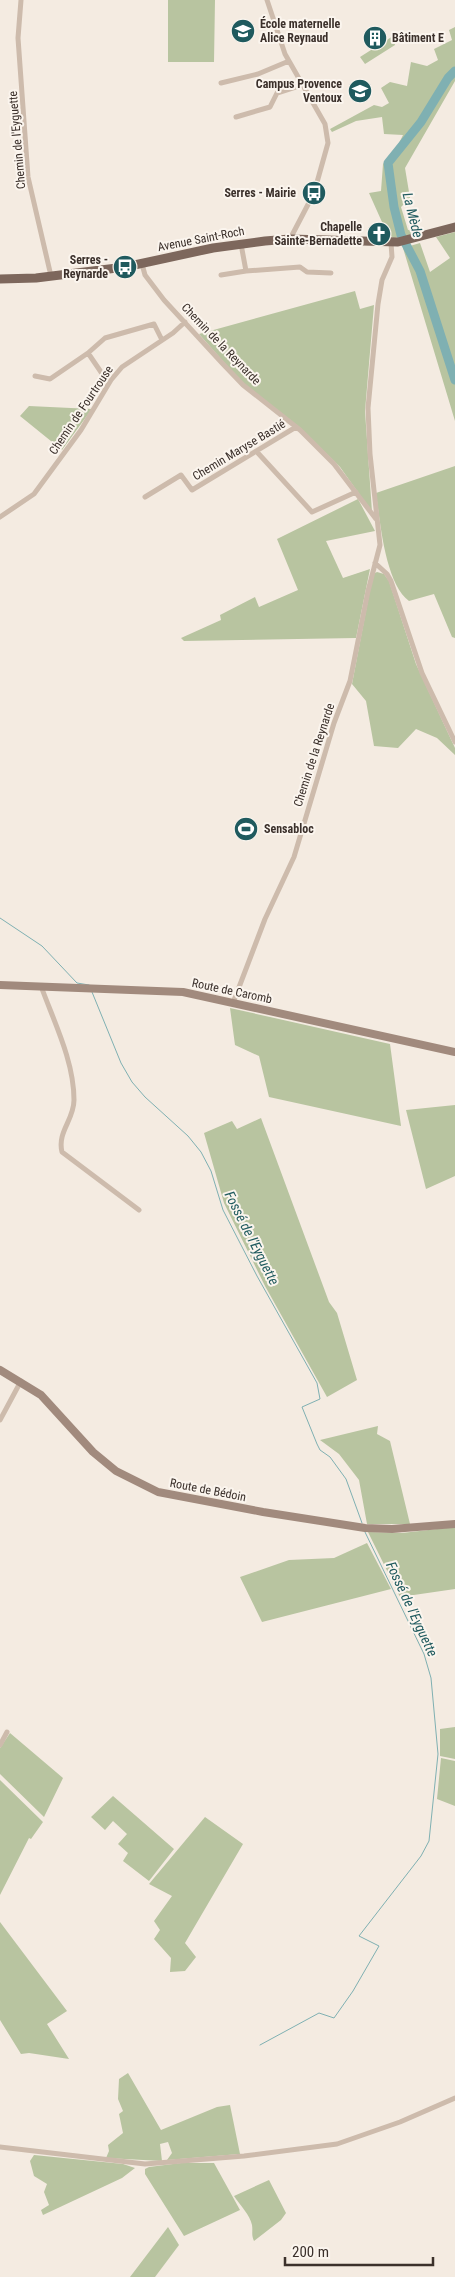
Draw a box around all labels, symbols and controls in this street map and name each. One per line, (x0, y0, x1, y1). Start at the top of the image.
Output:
place label: École maternelle Alice Reynaud (260, 16, 340, 45)
school or university icon: École maternelle Alice Reynaud (230, 18, 256, 44)
building icon: Bâtiment E (362, 25, 388, 51)
place label: Bâtiment E (392, 31, 444, 45)
place label: Campus Provence Ventoux (256, 77, 343, 105)
school or university icon: Campus Provence Ventoux (347, 78, 373, 104)
street label: Chemin de l'Eyguette (6, 90, 28, 190)
bus stop icon: Serres - Mairie (301, 180, 327, 206)
place label: Serres - Mairie (224, 186, 296, 200)
water label: La Mède (400, 191, 426, 239)
place label: Chapelle Sainte-Bernadette (274, 220, 362, 248)
church icon: Chapelle Sainte-Bernadette (366, 221, 392, 247)
street label: Avenue Saint-Roch (156, 224, 246, 254)
place label: Serres - Reynarde (63, 253, 108, 281)
bus stop icon: Serres - Reynarde (112, 254, 138, 280)
street label: Chemin de la Reynarde (179, 300, 264, 388)
street label: Chemin de Fourtrouse (46, 363, 116, 457)
street label: Chemin Maryse Bastié (190, 417, 288, 483)
street label: Chemin de la Reynarde (291, 701, 337, 808)
sports icon: Sensabloc (233, 816, 259, 842)
place label: Sensabloc (264, 822, 314, 836)
street label: Route de Caromb (191, 976, 273, 1006)
water label: Fossé de l'Eyguette (221, 1188, 283, 1288)
street label: Route de Bédoin (169, 1476, 247, 1504)
water label: Fossé de l'Eyguette (383, 1559, 441, 1659)
scale bar (285, 2234, 432, 2266)
text: 200 m (292, 2243, 329, 2261)

